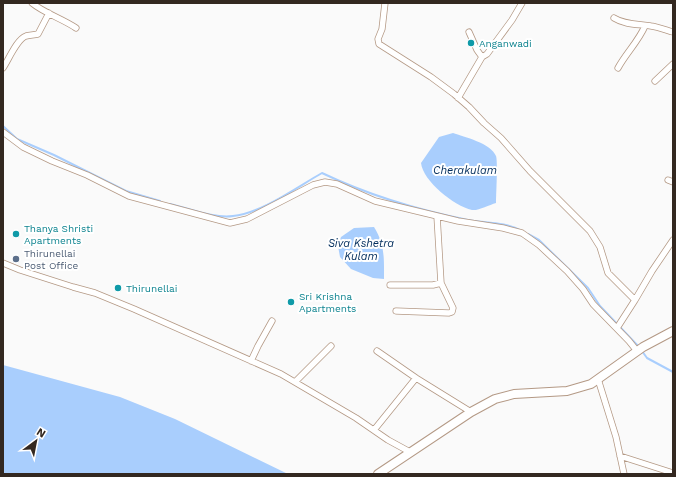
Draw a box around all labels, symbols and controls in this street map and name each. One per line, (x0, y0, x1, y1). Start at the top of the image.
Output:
marker: Anganwadi (466, 38, 476, 48)
place label: Anganwadi (479, 38, 532, 49)
water label: Cherakulam (433, 164, 497, 177)
place label: Thanya Shristi Apartments (24, 223, 93, 246)
marker: Thanya Shristi Apartments (11, 229, 21, 239)
water label: Siva Kshetra Kulam (328, 237, 394, 263)
place label: Thirunellai Post Office (24, 248, 78, 271)
marker: Thirunellai Post Office (11, 254, 21, 264)
marker: Thirunellai (113, 283, 123, 293)
place label: Thirunellai (126, 283, 177, 294)
place label: Sri Krishna Apartments (299, 291, 356, 314)
marker: Sri Krishna Apartments (286, 297, 296, 307)
north arrow (16, 421, 56, 461)
text: N (34, 425, 48, 441)

